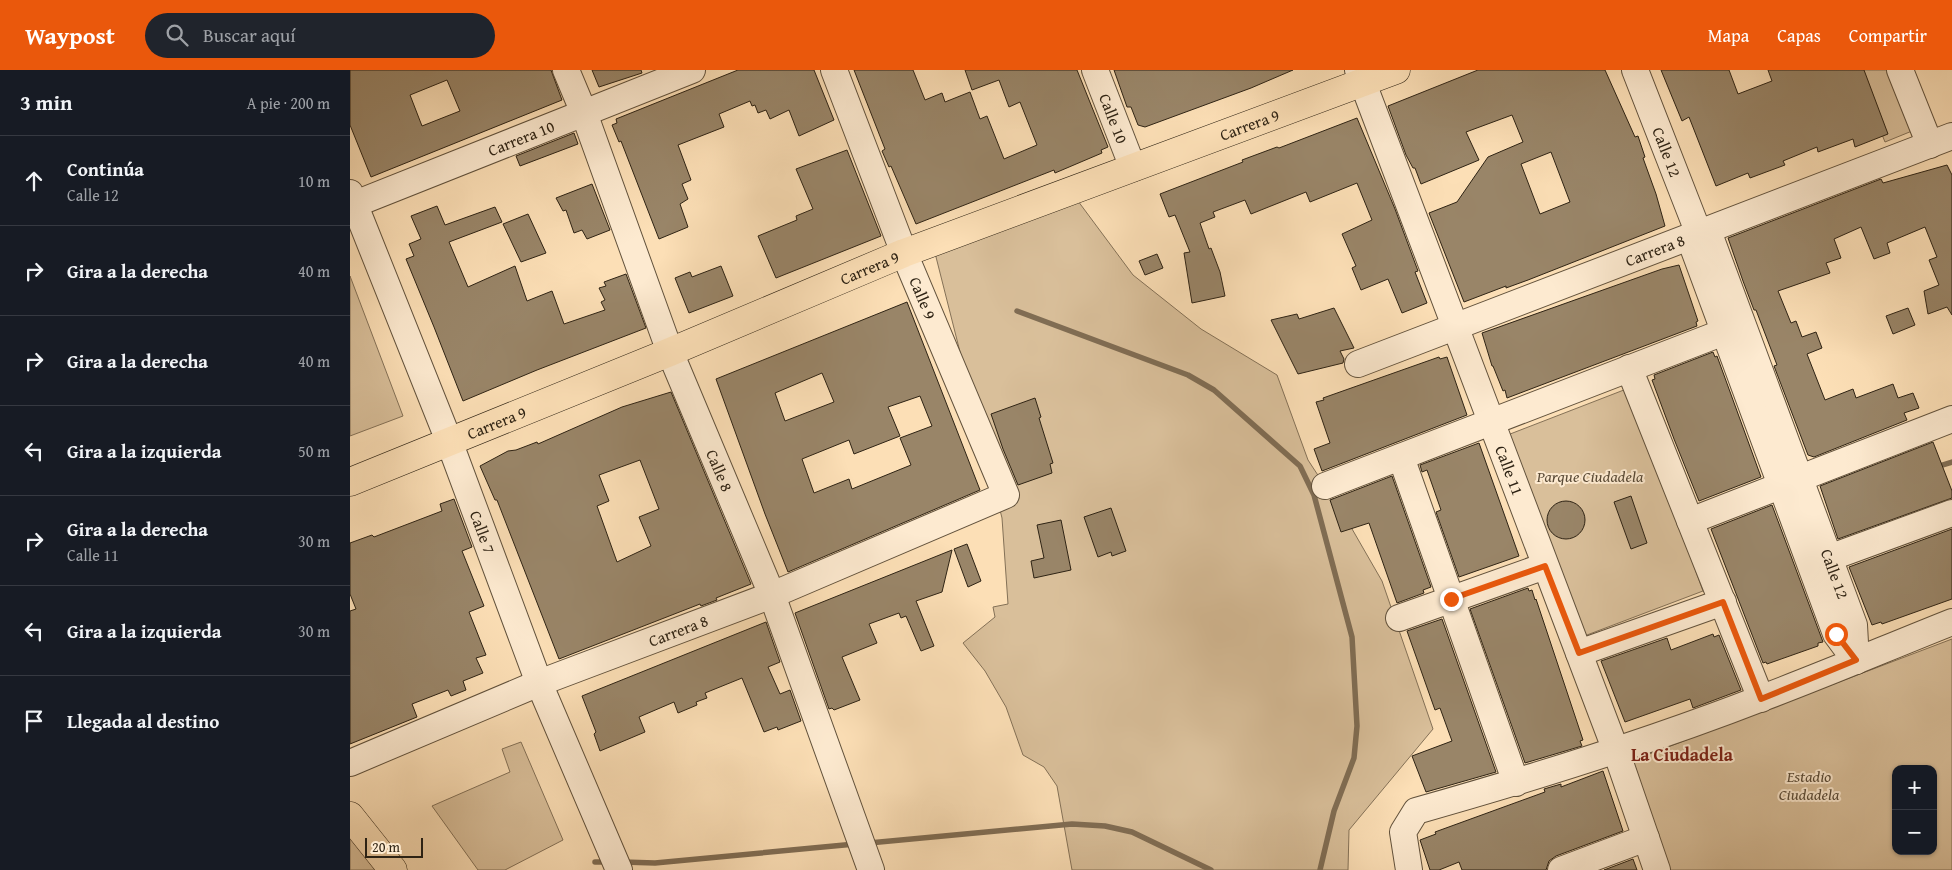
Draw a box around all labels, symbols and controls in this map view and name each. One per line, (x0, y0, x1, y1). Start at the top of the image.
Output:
search box (145, 13, 495, 58)
text: Waypost (25, 18, 115, 53)
icon: search (163, 21, 191, 49)
text: Buscar aquí (203, 21, 296, 49)
text: Mapa (1708, 22, 1749, 49)
text: Capas (1777, 22, 1821, 49)
text: Compartir (1849, 22, 1927, 49)
text: 3 min (20, 87, 72, 118)
street label: Calle 10 (1093, 90, 1134, 147)
text: A pie · 200 m (247, 91, 330, 115)
street label: Carrera 9 (1216, 102, 1283, 147)
street label: Carrera 10 (484, 114, 558, 162)
street label: Calle 12 (1646, 124, 1688, 180)
text: Continúa (67, 155, 144, 183)
icon: ahead (20, 167, 48, 195)
text: 10 m (298, 169, 330, 193)
text: Calle 12 (67, 183, 119, 207)
street label: Carrera 8 (1622, 228, 1688, 272)
street label: Carrera 9 (836, 244, 903, 291)
icon: right (20, 257, 48, 285)
text: Gira a la derecha (67, 257, 208, 285)
text: 40 m (298, 259, 330, 283)
street label: Calle 9 (903, 273, 943, 323)
icon: right (20, 347, 48, 375)
text: Gira a la derecha (67, 347, 208, 375)
text: 40 m (298, 349, 330, 373)
street label: Carrera 9 (463, 400, 530, 445)
icon: left (20, 437, 48, 465)
text: Gira a la izquierda (67, 437, 222, 465)
text: 50 m (298, 439, 330, 463)
street label: Calle 11 (1489, 442, 1530, 499)
street label: Calle 8 (700, 445, 739, 496)
park label: Parque Ciudadela (1536, 464, 1644, 488)
street label: Calle 7 (464, 507, 502, 557)
text: Gira a la derecha (67, 515, 208, 543)
icon: right (20, 527, 48, 555)
text: 30 m (298, 529, 330, 553)
text: Calle 11 (67, 543, 119, 567)
street label: Calle 12 (1815, 545, 1855, 602)
route end (1440, 588, 1463, 611)
street label: Carrera 8 (645, 608, 712, 653)
icon: left (20, 617, 48, 645)
text: Gira a la izquierda (67, 617, 222, 645)
text: 30 m (298, 619, 330, 643)
route start (1825, 623, 1848, 646)
icon: arrive (20, 707, 48, 735)
text: Llegada al destino (67, 707, 219, 735)
district label: La Ciudadela (1631, 741, 1734, 768)
park label: Estadio Ciudadela (1779, 764, 1840, 806)
map controls (1892, 765, 1937, 855)
button: + (1892, 765, 1937, 810)
button: − (1892, 810, 1937, 855)
scale bar (365, 835, 422, 858)
text: 20 m (372, 837, 400, 857)

